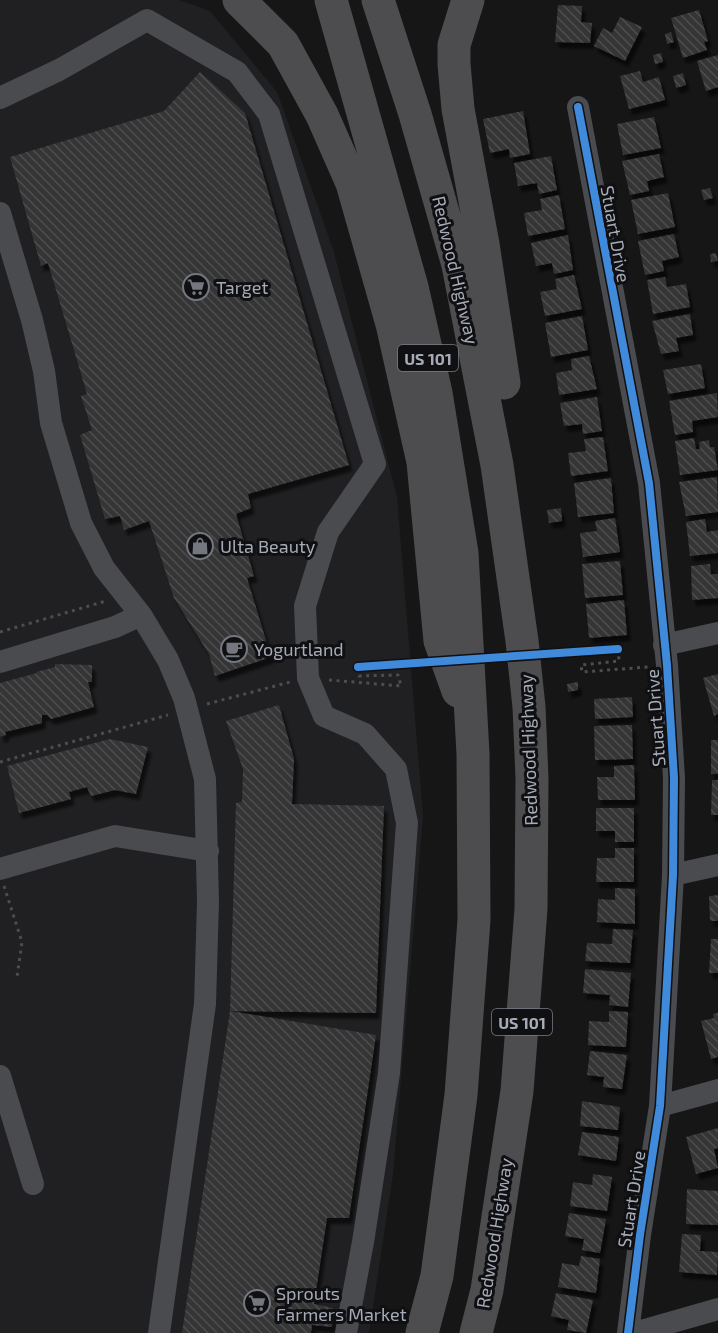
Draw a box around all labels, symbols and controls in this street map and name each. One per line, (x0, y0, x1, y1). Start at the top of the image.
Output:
street label: Stuart Drive (597, 184, 635, 284)
street label: Redwood Highway (428, 194, 484, 347)
supermarket icon: Target (181, 272, 211, 302)
place label: Target (216, 276, 268, 298)
road number: US 101 (398, 345, 458, 371)
shop icon: Ulta Beauty (185, 531, 215, 561)
place label: Ulta Beauty (220, 535, 316, 557)
cafe icon: Yogurtland (219, 634, 249, 664)
place label: Yogurtland (254, 638, 344, 660)
street label: Stuart Drive (641, 668, 669, 768)
street label: Redwood Highway (514, 673, 542, 826)
road number: US 101 (492, 1009, 552, 1035)
street label: Stuart Drive (612, 1149, 650, 1249)
street label: Redwood Highway (471, 1156, 517, 1310)
place label: Sprouts Farmers Market (276, 1282, 407, 1325)
supermarket icon: Sprouts Farmers Market (242, 1288, 272, 1318)

